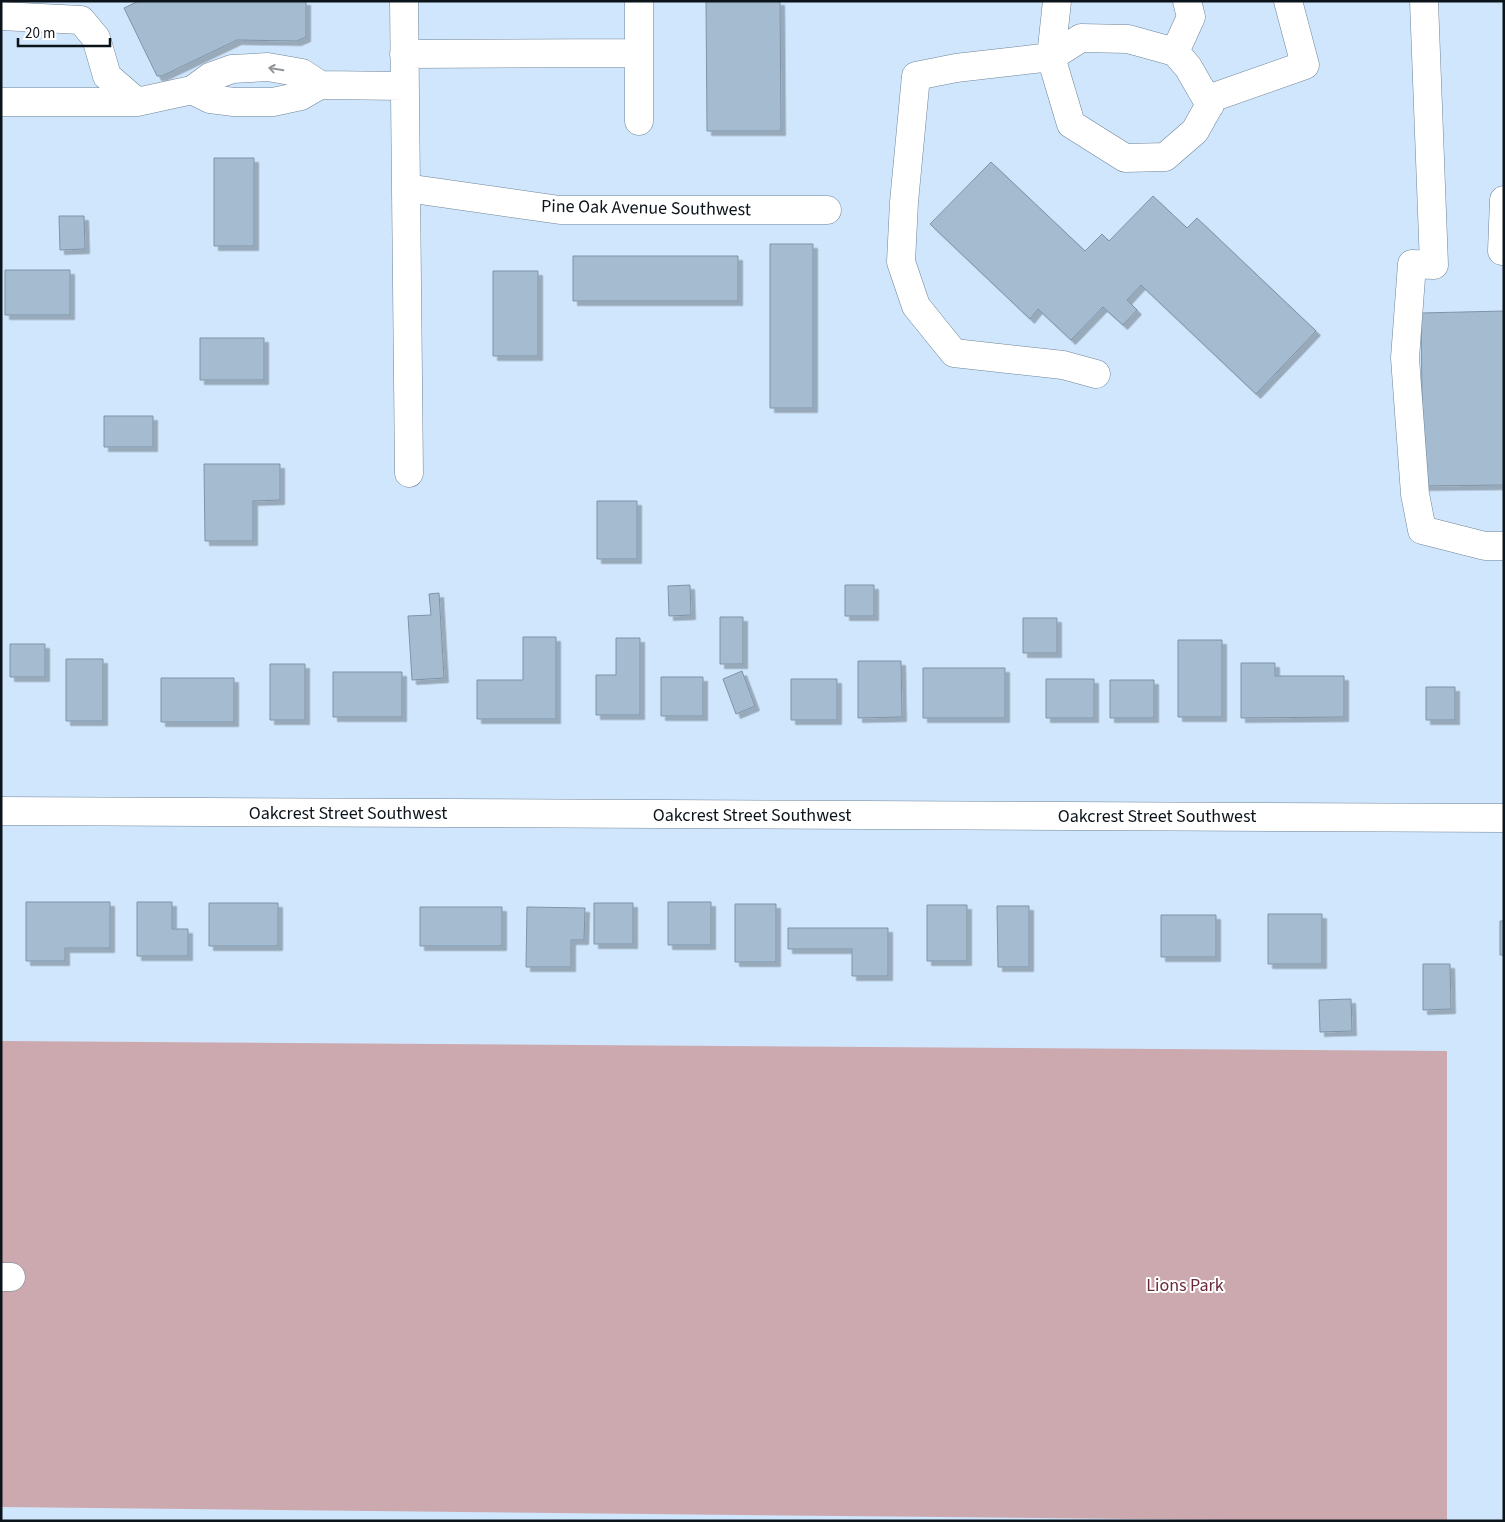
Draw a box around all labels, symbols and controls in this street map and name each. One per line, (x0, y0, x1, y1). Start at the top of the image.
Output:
scale bar (18, 15, 110, 47)
text: 20 m (25, 23, 55, 44)
one-way arrow (268, 63, 284, 73)
street label: Pine Oak Avenue Southwest (541, 194, 751, 222)
street label: Oakcrest Street Southwest (249, 801, 447, 826)
street label: Oakcrest Street Southwest (653, 803, 851, 828)
street label: Oakcrest Street Southwest (1058, 804, 1256, 829)
park label: Lions Park (1146, 1273, 1224, 1298)

